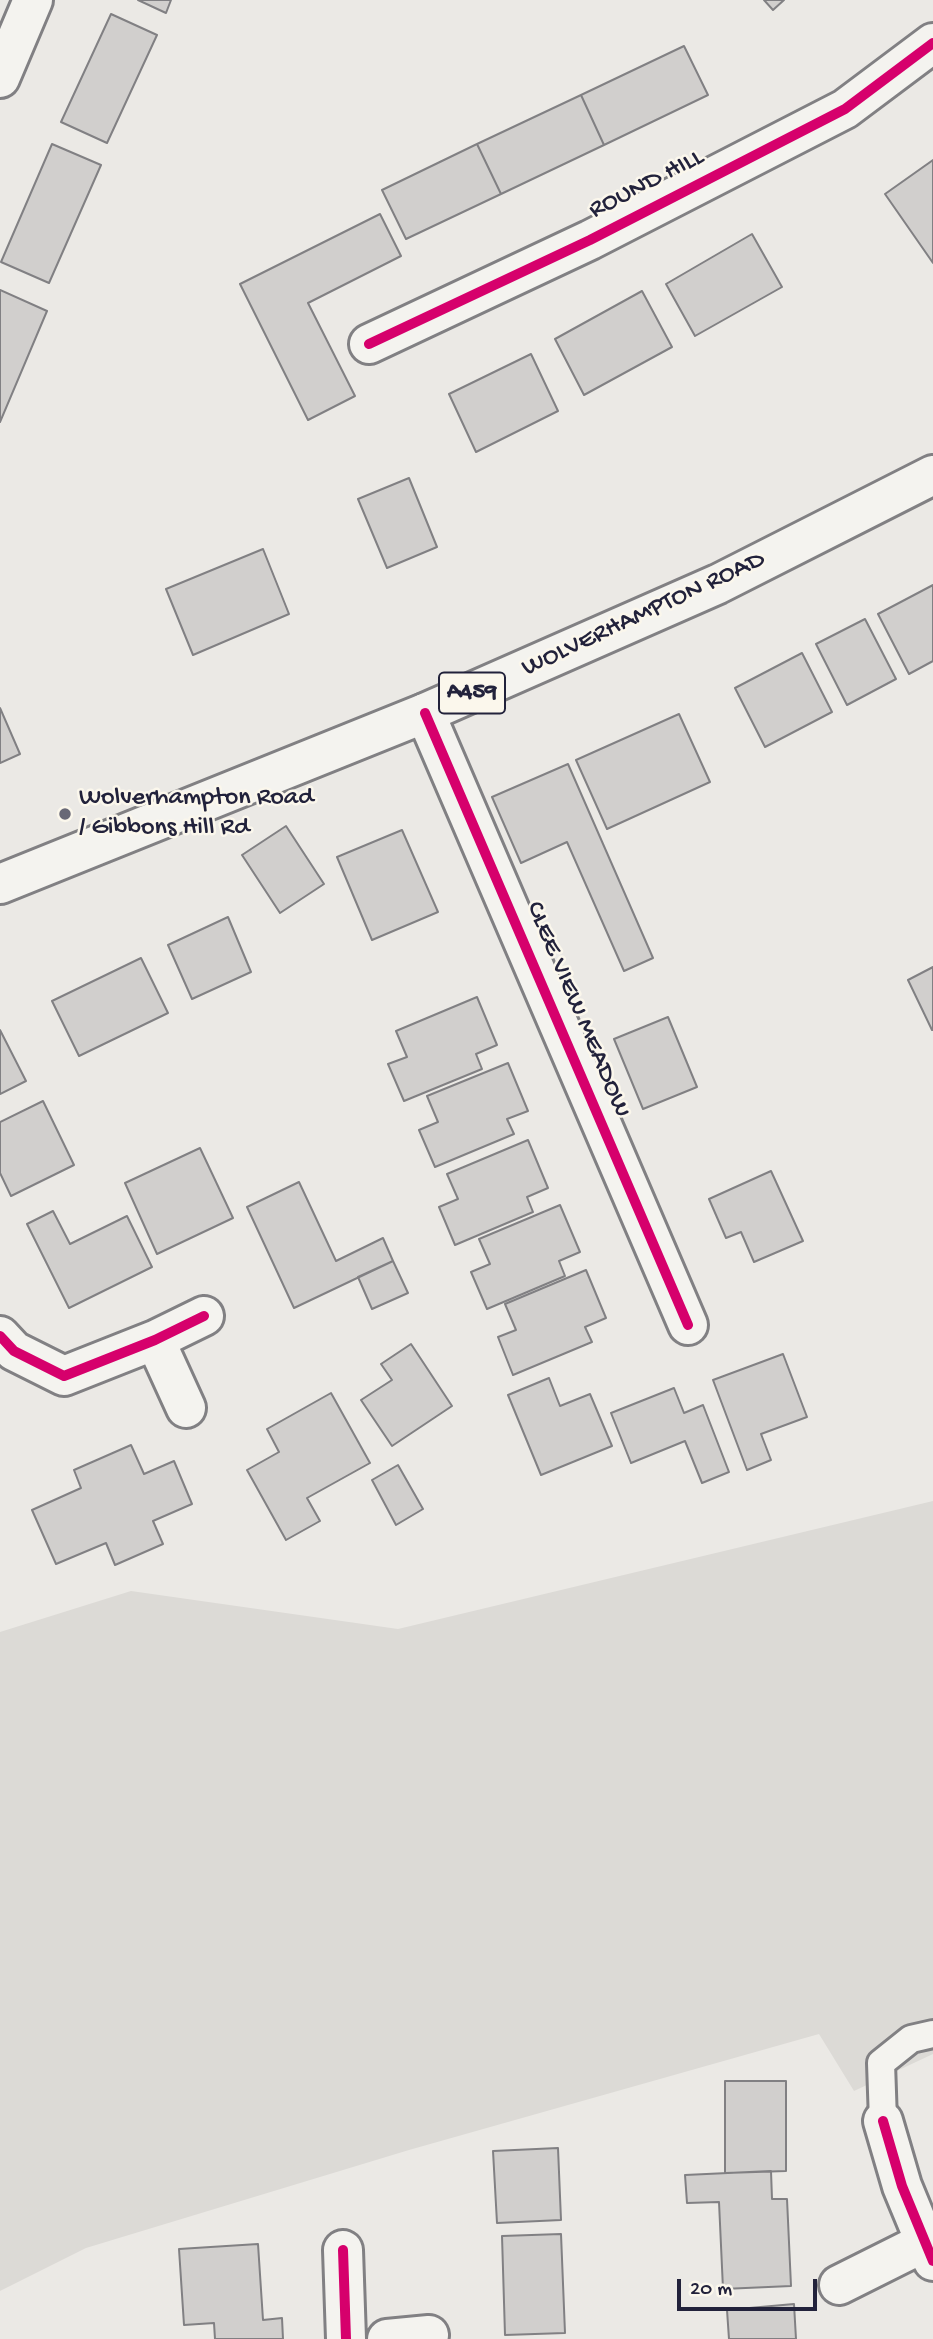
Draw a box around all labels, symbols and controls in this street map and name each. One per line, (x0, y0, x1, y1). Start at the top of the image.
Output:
street label: ROUND HILL (584, 143, 710, 227)
street label: WOLVERHAMPTON ROAD (518, 545, 770, 685)
road number: A459 (439, 672, 505, 714)
place label: Wolverhampton Road / Gibbons Hill Rd (79, 783, 313, 844)
marker: Wolverhampton Road / Gibbons Hill Rd (57, 806, 73, 822)
street label: CLEE VIEW MEADOW (517, 897, 637, 1123)
scale bar (681, 2266, 821, 2310)
text: 20 m (690, 2278, 732, 2303)

